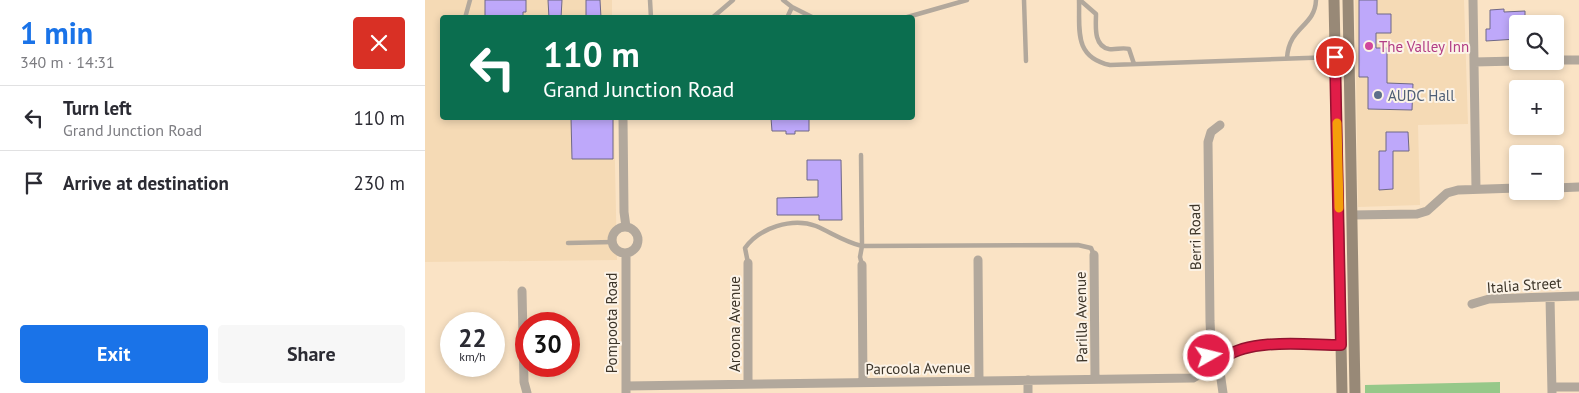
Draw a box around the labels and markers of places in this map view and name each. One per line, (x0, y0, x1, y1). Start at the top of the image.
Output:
pin (1314, 36, 1356, 78)
place label: The Valley Inn (1379, 37, 1469, 56)
marker: The Valley Inn (1363, 40, 1375, 52)
place label: AUDC Hall (1388, 86, 1455, 105)
marker: AUDC Hall (1372, 89, 1384, 101)

